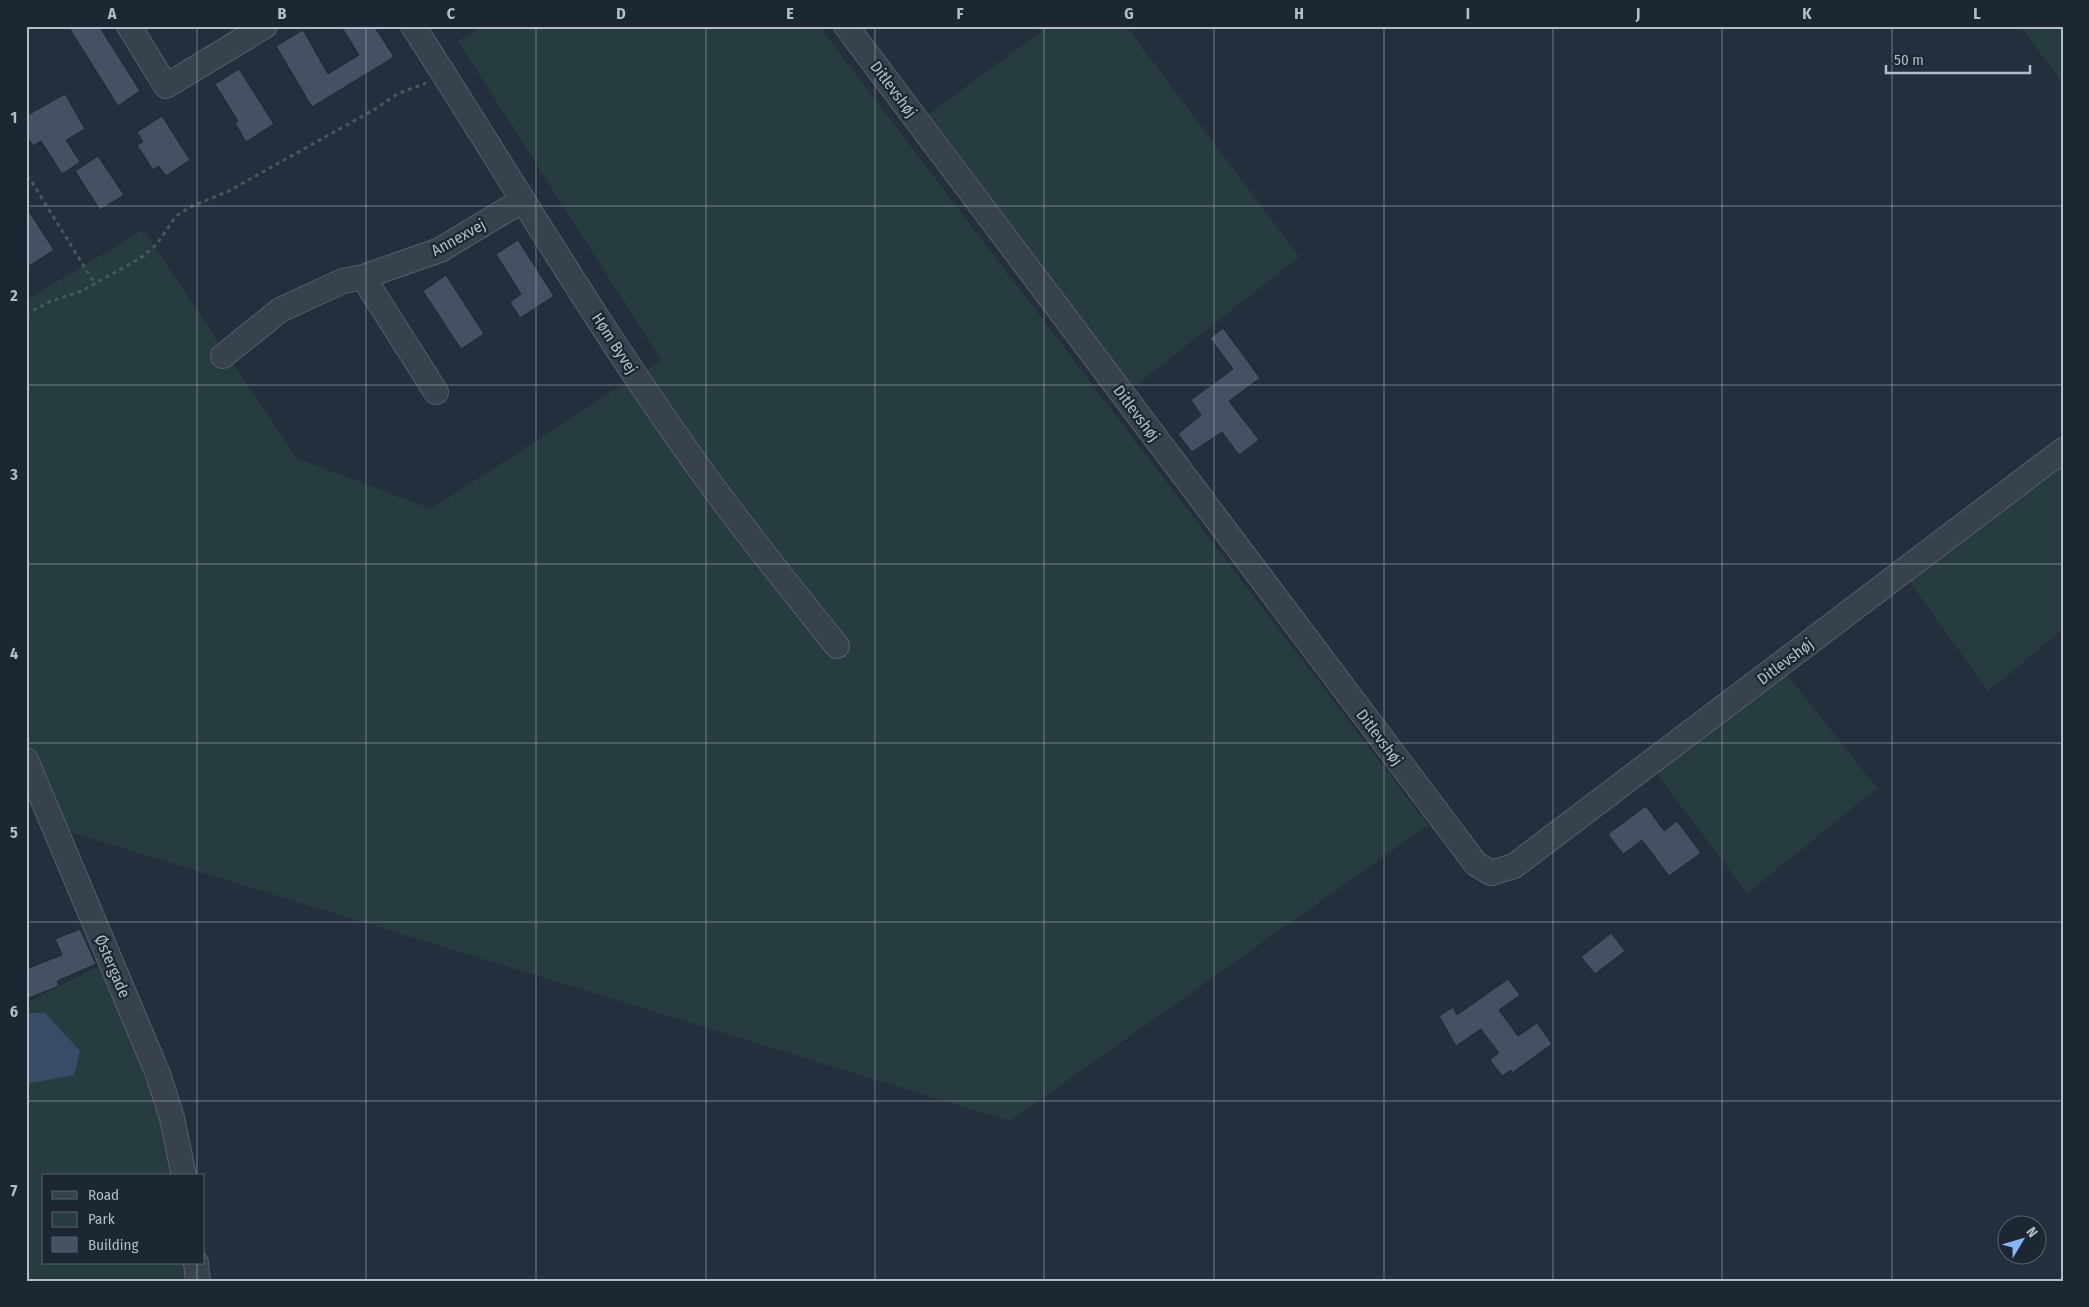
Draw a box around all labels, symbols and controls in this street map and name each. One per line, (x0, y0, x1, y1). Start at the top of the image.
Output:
text: A (107, 4, 117, 23)
text: B (278, 4, 287, 23)
text: C (447, 4, 456, 23)
text: D (616, 4, 626, 23)
text: E (786, 4, 794, 23)
text: F (956, 4, 964, 23)
text: G (1124, 4, 1134, 23)
text: H (1294, 4, 1304, 23)
text: I (1466, 4, 1470, 23)
text: J (1635, 4, 1640, 23)
text: K (1802, 4, 1812, 23)
text: L (1973, 4, 1981, 23)
scale bar (1886, 42, 2030, 74)
text: 50 m (1894, 51, 1924, 69)
street label: Ditlevshøj (866, 58, 921, 121)
text: 1 (11, 108, 17, 127)
street label: Annexvej (428, 215, 489, 260)
text: 2 (9, 286, 18, 305)
street label: Høm Byvej (588, 309, 641, 377)
street label: Ditlevshøj (1109, 382, 1164, 445)
text: 3 (9, 465, 18, 484)
street label: Ditlevshøj (1754, 634, 1817, 689)
text: 4 (10, 644, 18, 663)
street label: Ditlevshøj (1352, 706, 1407, 769)
text: 5 (10, 823, 18, 842)
street label: Østergade (91, 932, 134, 1001)
text: 6 (10, 1002, 18, 1021)
legend (42, 1174, 205, 1264)
text: 7 (11, 1181, 18, 1200)
text: Road (88, 1186, 119, 1204)
text: Park (88, 1210, 115, 1228)
north arrow (1996, 1214, 2046, 1264)
text: N (2023, 1224, 2041, 1241)
text: Building (88, 1236, 139, 1254)

